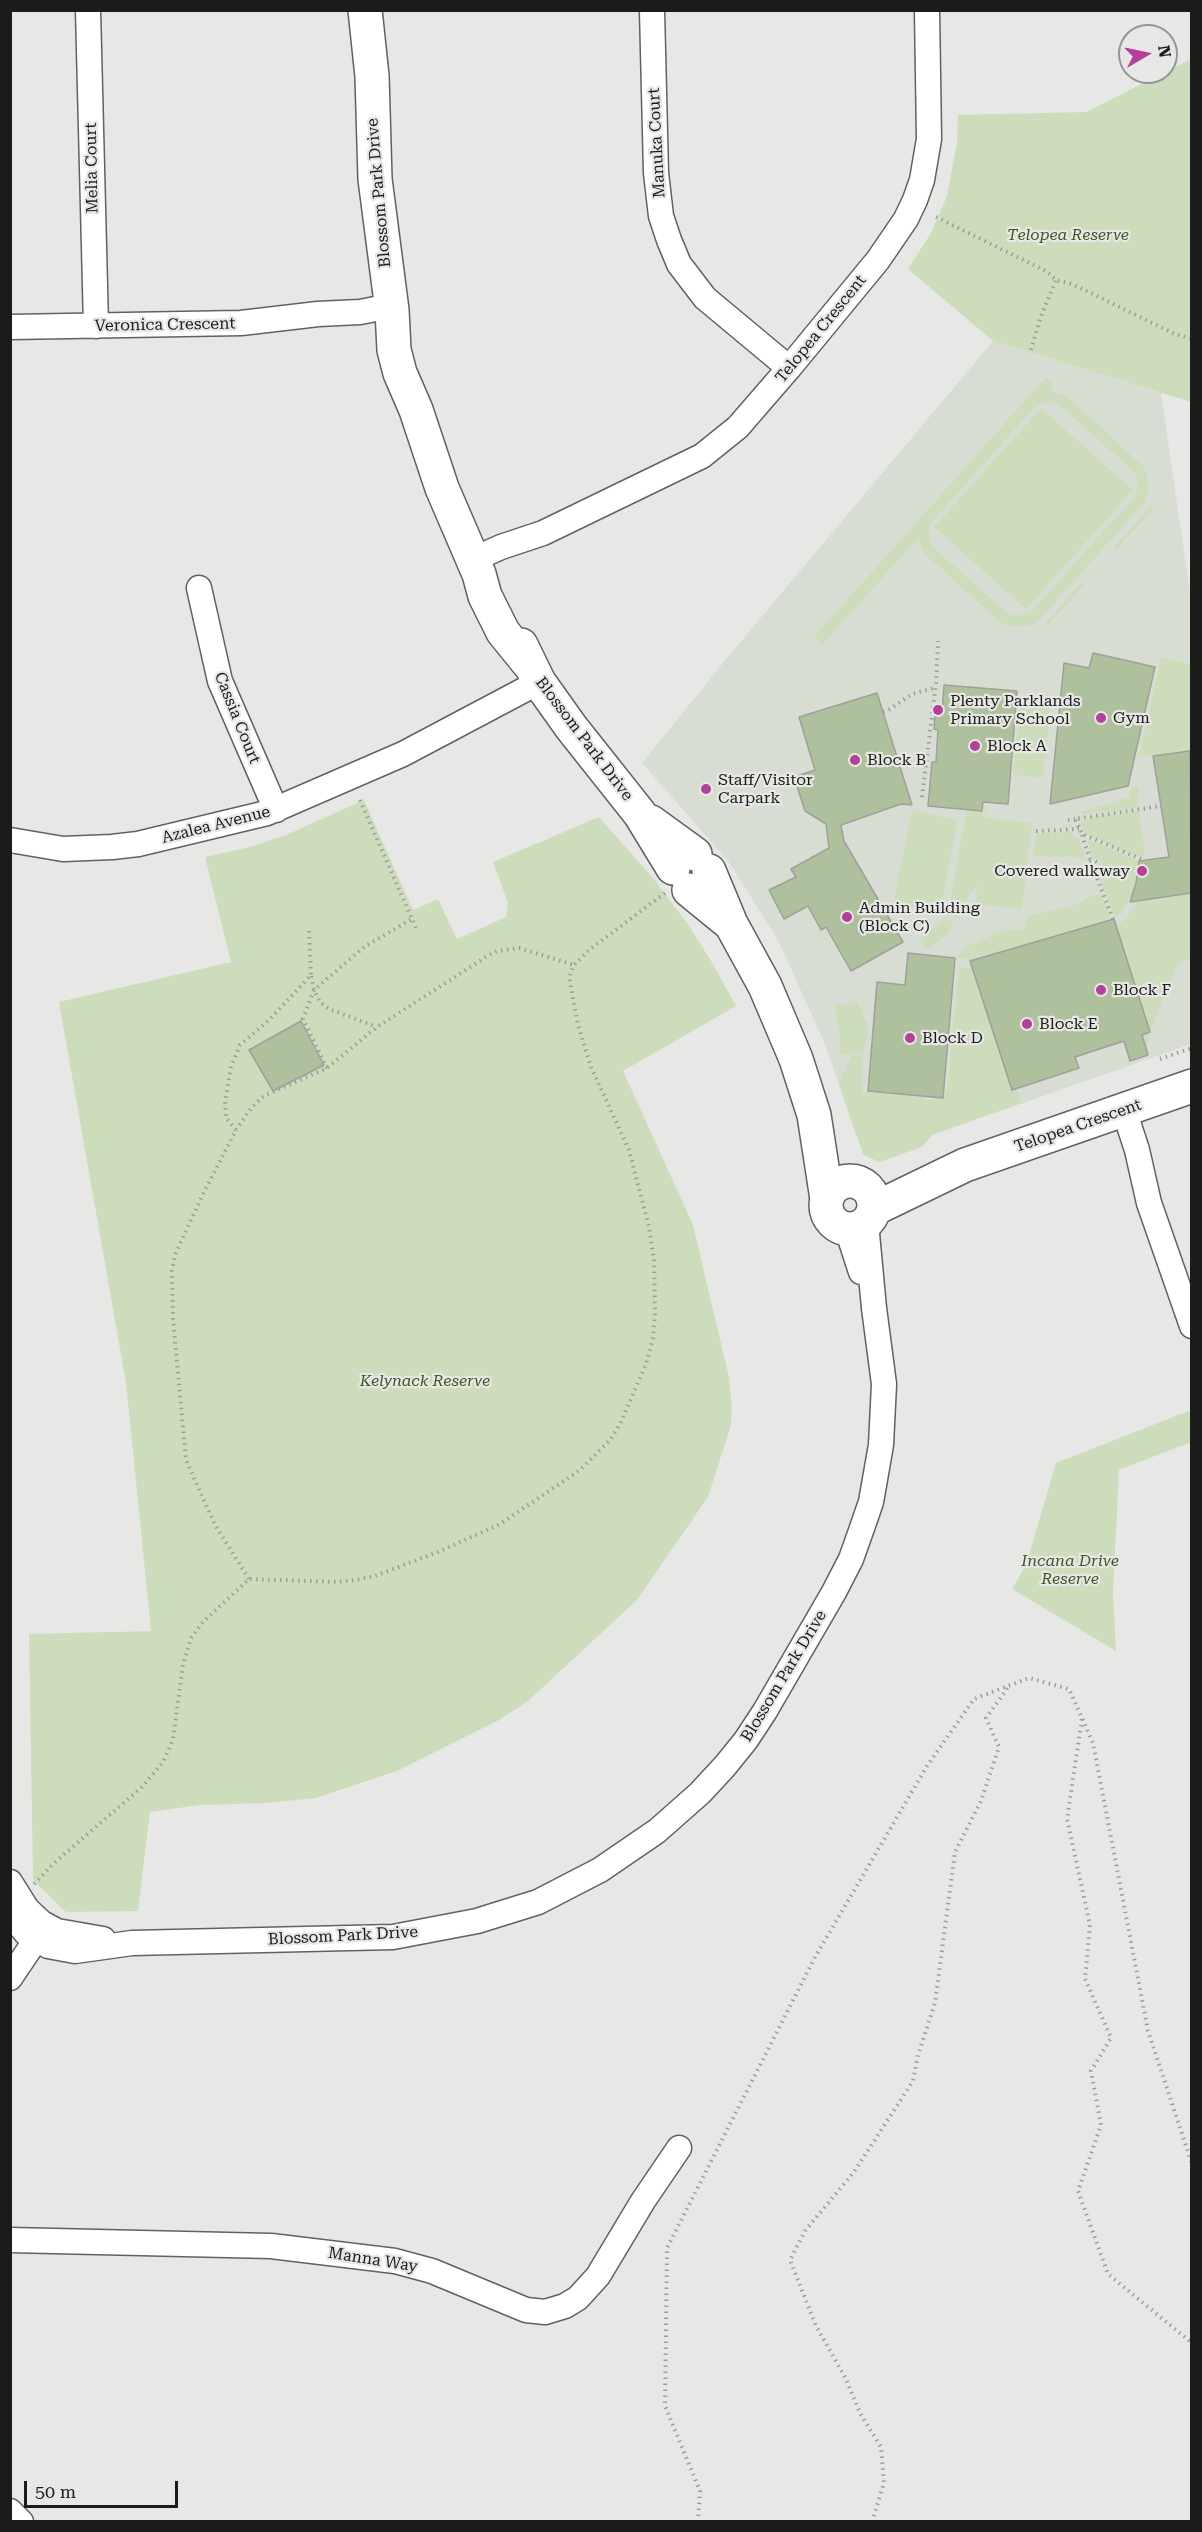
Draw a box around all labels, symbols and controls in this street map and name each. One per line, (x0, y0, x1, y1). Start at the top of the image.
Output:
north arrow (1118, 24, 1178, 84)
text: N (1154, 44, 1175, 59)
street label: Manuka Court (645, 87, 669, 199)
street label: Blossom Park Drive (363, 117, 395, 269)
street label: Melia Court (82, 123, 102, 213)
park label: Telopea Reserve (1007, 225, 1129, 245)
street label: Telopea Crescent (772, 271, 870, 387)
street label: Veronica Crescent (94, 314, 236, 336)
street label: Cassia Court (210, 669, 264, 767)
street label: Blossom Park Drive (531, 673, 637, 805)
place label: Plenty Parklands Primary School (950, 691, 1080, 729)
marker: Plenty Parklands Primary School (931, 703, 945, 717)
place label: Gym (1113, 708, 1150, 728)
marker: Gym (1094, 711, 1108, 725)
place label: Block A (987, 736, 1047, 756)
marker: Block A (968, 739, 982, 753)
place label: Block B (867, 750, 926, 770)
marker: Block B (848, 753, 862, 767)
place label: Staff/Visitor Carpark (718, 770, 813, 808)
marker: Staff/Visitor Carpark (699, 782, 713, 796)
street label: Azalea Avenue (160, 802, 272, 848)
place label: Covered walkway (994, 861, 1130, 881)
marker: Covered walkway (1135, 864, 1149, 878)
place label: Admin Building (Block C) (859, 898, 980, 936)
marker: Admin Building (Block C) (840, 910, 854, 924)
place label: Block F (1113, 980, 1171, 1000)
marker: Block F (1094, 983, 1108, 997)
place label: Block E (1039, 1014, 1098, 1034)
marker: Block E (1020, 1017, 1034, 1031)
place label: Block D (922, 1028, 983, 1048)
marker: Block D (903, 1031, 917, 1045)
street label: Telopea Crescent (1012, 1095, 1144, 1157)
park label: Kelynack Reserve (360, 1371, 490, 1391)
park label: Incana Drive Reserve (1021, 1551, 1119, 1589)
street label: Blossom Park Drive (737, 1607, 831, 1745)
street label: Blossom Park Drive (268, 1922, 418, 1950)
street label: Manna Way (327, 2243, 419, 2277)
scale bar (27, 2469, 182, 2507)
text: 50 m (35, 2481, 76, 2502)

